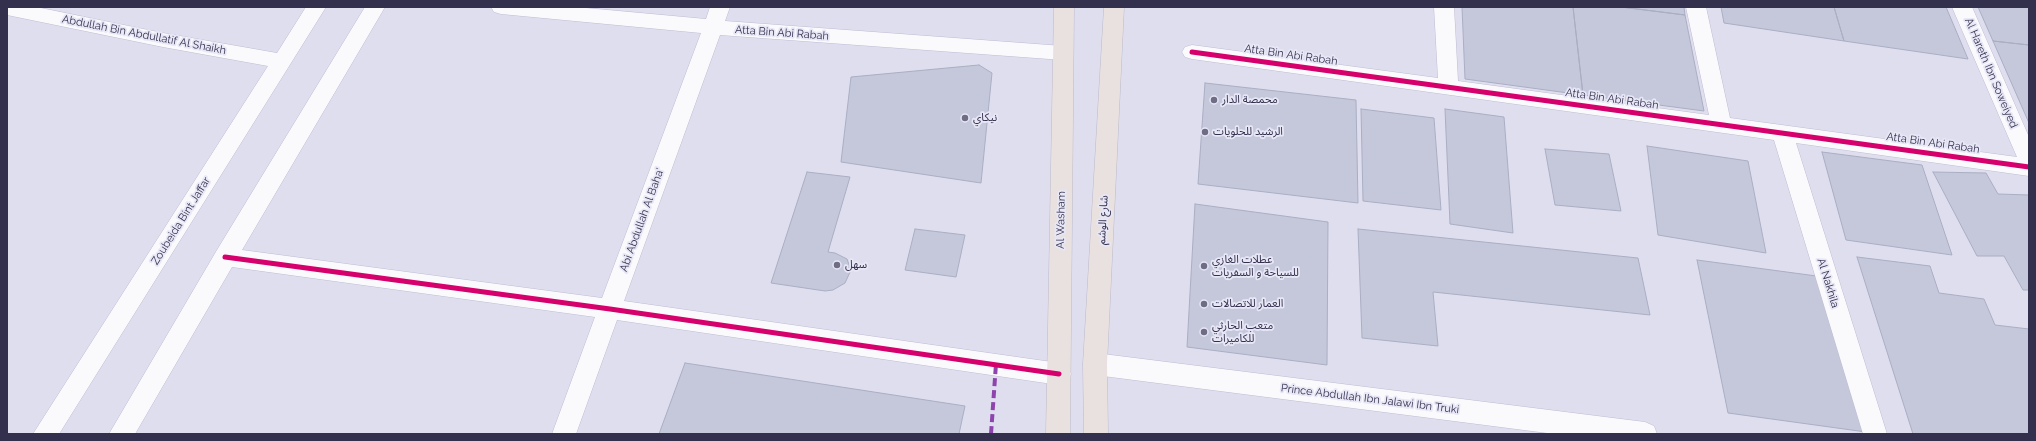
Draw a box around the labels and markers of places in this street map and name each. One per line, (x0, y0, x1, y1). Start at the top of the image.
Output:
place label: محمصة الدار (1222, 93, 1278, 107)
marker: محمصة الدار (1209, 95, 1219, 105)
place label: نيكاي (973, 111, 997, 125)
marker: نيكاي (960, 113, 970, 123)
place label: الرشيد للحلويات (1213, 125, 1283, 139)
marker: الرشيد للحلويات (1200, 127, 1210, 137)
place label: عطلات الغازي للسياحة و السفريات (1212, 253, 1299, 279)
place label: سهل (845, 258, 867, 272)
marker: سهل (832, 260, 842, 270)
marker: عطلات الغازي للسياحة و السفريات (1199, 261, 1209, 271)
place label: العمار للاتصالات (1212, 297, 1283, 311)
marker: العمار للاتصالات (1199, 299, 1209, 309)
place label: متعب الحارثي للكاميرات (1212, 319, 1273, 345)
marker: متعب الحارثي للكاميرات (1199, 327, 1209, 337)

